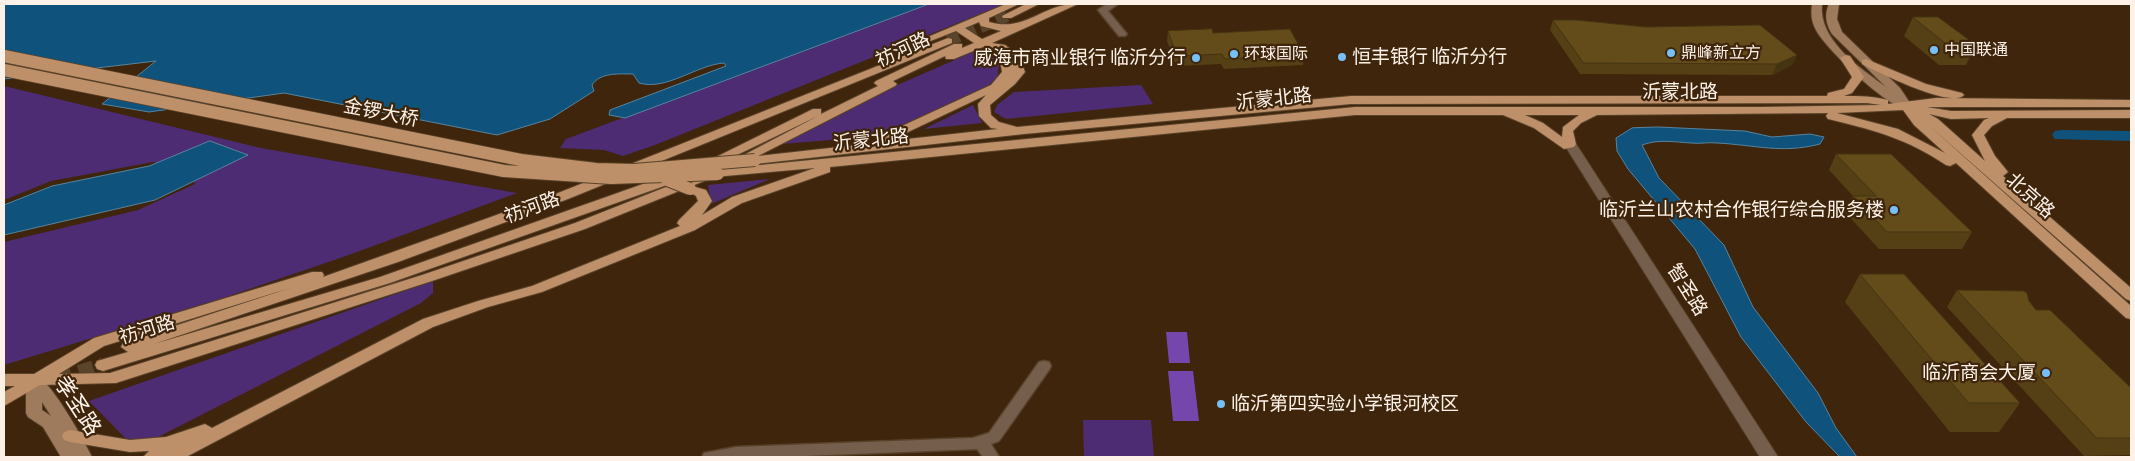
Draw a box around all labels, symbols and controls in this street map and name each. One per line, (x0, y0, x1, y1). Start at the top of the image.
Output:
street label: 祊河路 (872, 28, 934, 72)
place label: 中国联通 (1944, 40, 2008, 60)
place label: 鼎峰新立方 (1681, 43, 1761, 63)
place label: 环球国际 (1244, 44, 1308, 64)
marker: 中国联通 (1928, 44, 1940, 56)
place label: 恒丰银行 临沂分行 (1352, 46, 1507, 68)
place label: 威海市商业银行 临沂分行 (974, 47, 1186, 69)
marker: 鼎峰新立方 (1665, 47, 1677, 59)
marker: 环球国际 (1228, 48, 1240, 60)
marker: 恒丰银行 临沂分行 (1336, 51, 1348, 63)
marker: 威海市商业银行 临沂分行 (1190, 52, 1202, 64)
street label: 沂蒙北路 (1642, 81, 1718, 103)
street label: 沂蒙北路 (1235, 84, 1313, 114)
street label: 金锣大桥 (342, 95, 420, 131)
street label: 沂蒙北路 (832, 125, 910, 155)
street label: 北京路 (2001, 168, 2059, 224)
street label: 祊河路 (501, 188, 563, 228)
place label: 临沂兰山农村合作银行综合服务楼 (1599, 199, 1884, 221)
marker: 临沂兰山农村合作银行综合服务楼 (1888, 204, 1900, 216)
street label: 智圣路 (1662, 260, 1712, 320)
street label: 祊河路 (116, 311, 178, 349)
place label: 临沂商会大厦 (1922, 362, 2036, 384)
marker: 临沂商会大厦 (2040, 367, 2052, 379)
street label: 孝圣路 (48, 371, 106, 441)
place label: 临沂第四实验小学银河校区 (1231, 393, 1459, 415)
marker: 临沂第四实验小学银河校区 (1215, 398, 1227, 410)

